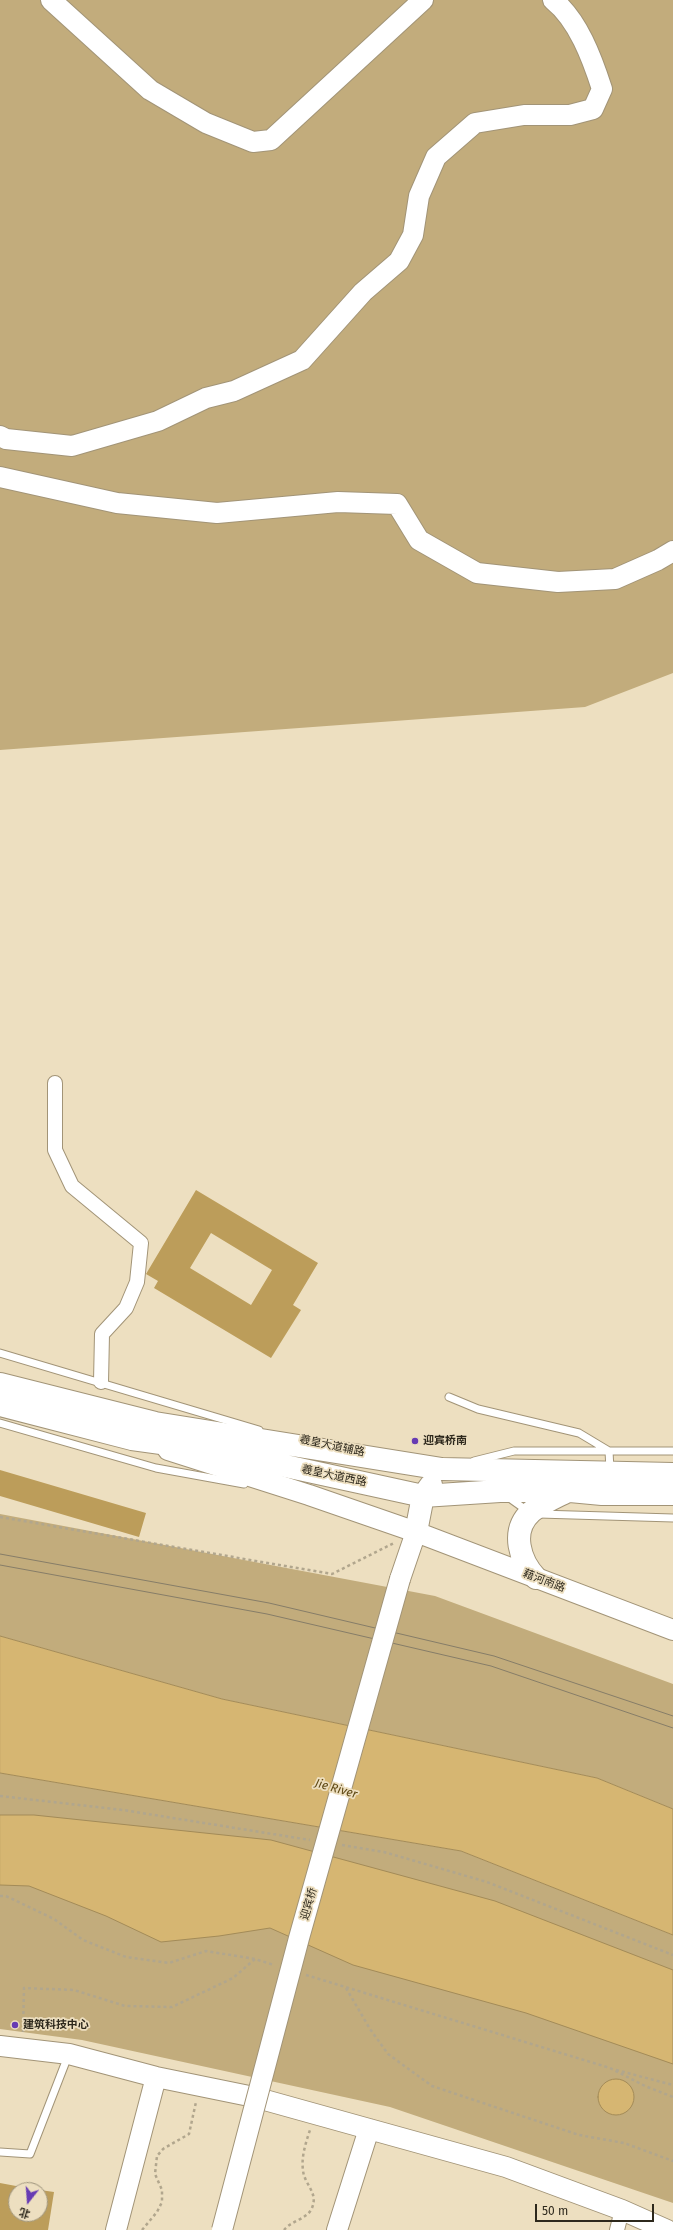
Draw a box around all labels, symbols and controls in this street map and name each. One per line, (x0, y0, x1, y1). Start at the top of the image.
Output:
street label: 羲皇大道辅路 (298, 1433, 366, 1459)
place label: 迎宾桥南 (423, 1434, 467, 1448)
marker: 迎宾桥南 (410, 1436, 420, 1446)
street label: 羲皇大道西路 (300, 1463, 368, 1489)
street label: 藉河南路 (521, 1567, 567, 1595)
water label: Jie River (313, 1776, 359, 1802)
street label: 迎宾桥 (298, 1886, 320, 1922)
place label: 建筑科技中心 (23, 2018, 89, 2032)
marker: 建筑科技中心 (10, 2020, 20, 2030)
north arrow (8, 2182, 48, 2222)
scale bar (537, 2196, 656, 2222)
text: 50 m (542, 2204, 568, 2218)
text: 北 (17, 2205, 32, 2221)

